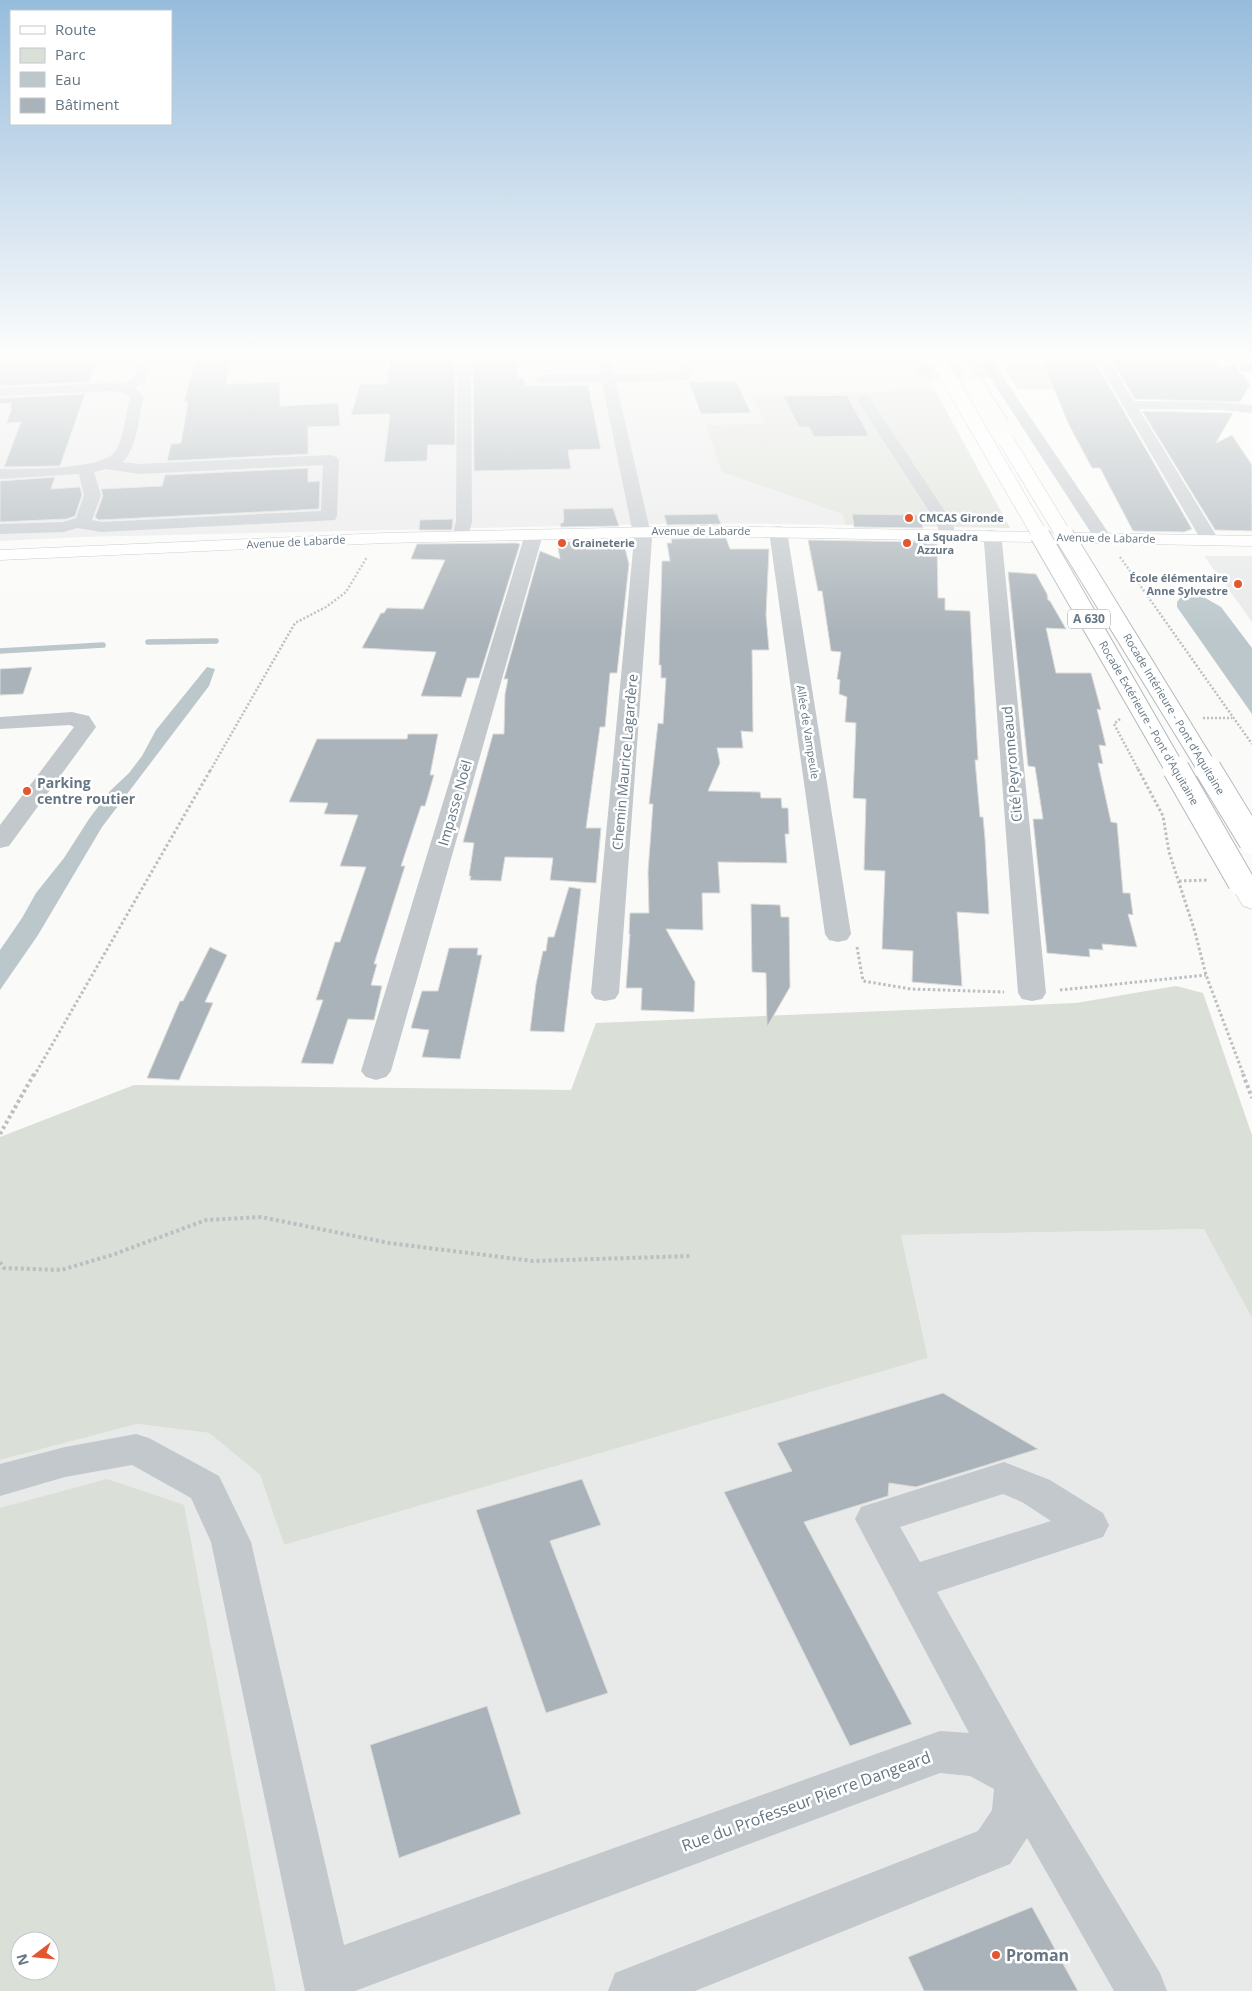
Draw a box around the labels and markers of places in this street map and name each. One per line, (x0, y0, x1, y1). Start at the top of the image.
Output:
place label: CMCAS Gironde (919, 510, 1004, 525)
marker: CMCAS Gironde (903, 512, 915, 524)
place label: La Squadra Azzura (917, 529, 978, 557)
place label: Graineterie (572, 535, 635, 550)
marker: Graineterie (556, 537, 568, 549)
marker: La Squadra Azzura (901, 537, 913, 549)
place label: École élémentaire Anne Sylvestre (1130, 570, 1228, 598)
marker: École élémentaire Anne Sylvestre (1232, 578, 1244, 590)
place label: Parking centre routier (37, 773, 136, 808)
marker: Parking centre routier (21, 785, 33, 797)
place label: Proman (1006, 1944, 1069, 1966)
marker: Proman (990, 1949, 1002, 1961)

